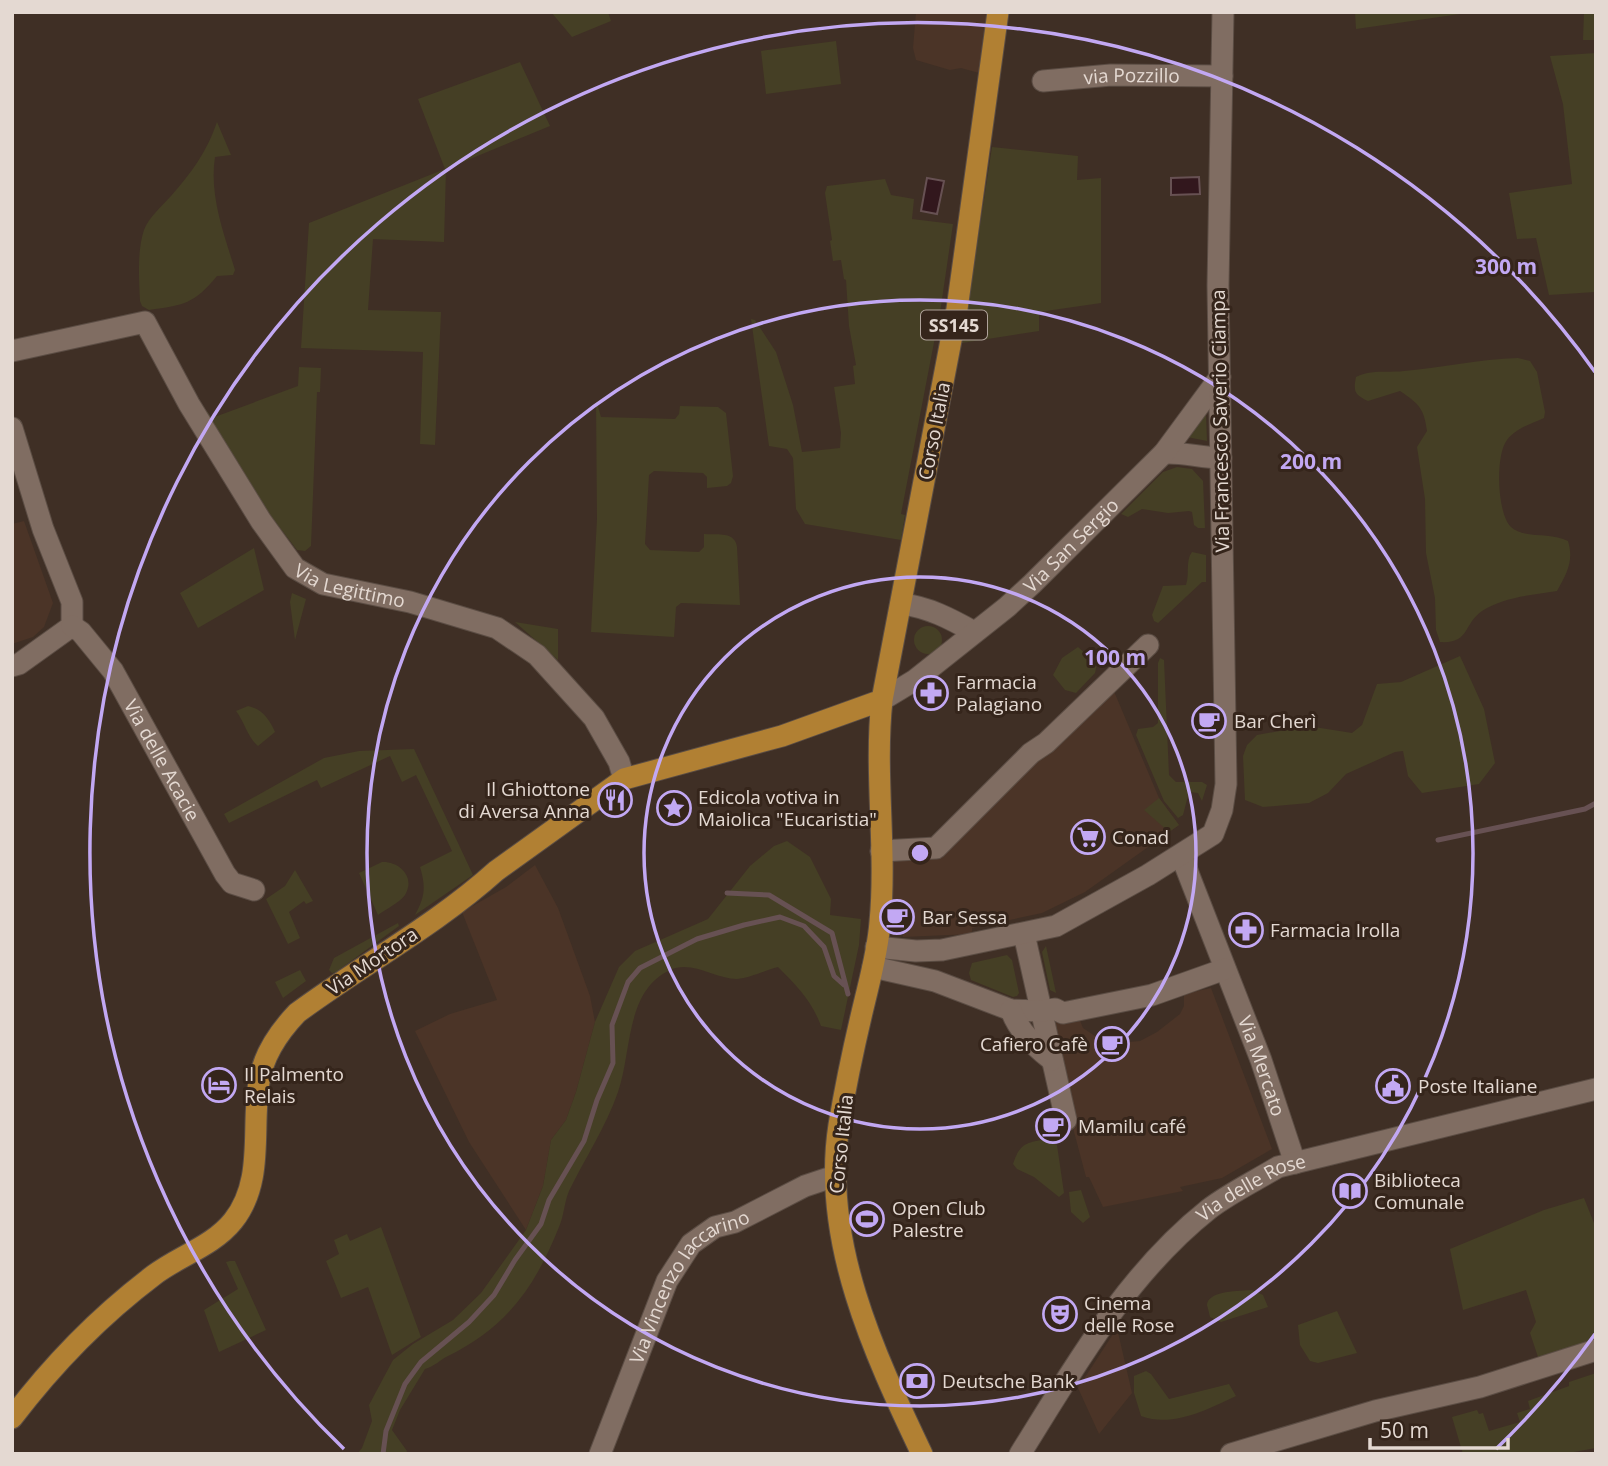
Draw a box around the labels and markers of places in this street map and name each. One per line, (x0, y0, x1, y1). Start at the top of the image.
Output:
place label: Farmacia Palagiano (956, 669, 1042, 717)
pharmacy icon: Farmacia Palagiano (912, 674, 950, 712)
cafe icon: Bar Cherì (1190, 702, 1228, 740)
place label: Bar Cherì (1234, 708, 1316, 734)
place label: Il Ghiottone di Aversa Anna (458, 776, 590, 824)
restaurant icon: Il Ghiottone di Aversa Anna (596, 781, 634, 819)
place label: Edicola votiva in Maiolica "Eucaristia" (698, 784, 877, 832)
place icon: Edicola votiva in Maiolica "Eucaristia" (655, 789, 693, 827)
supermarket icon: Conad (1069, 818, 1107, 856)
place label: Conad (1112, 824, 1169, 850)
centre of rings (908, 841, 932, 865)
cafe icon: Bar Sessa (878, 898, 916, 936)
place label: Bar Sessa (922, 904, 1007, 930)
pharmacy icon: Farmacia Irolla (1227, 911, 1265, 949)
place label: Farmacia Irolla (1270, 917, 1400, 943)
cafe icon: Cafiero Cafè (1093, 1025, 1131, 1063)
place label: Cafiero Cafè (980, 1031, 1088, 1057)
place label: Il Palmento Relais (244, 1061, 344, 1109)
hotel icon: Il Palmento Relais (200, 1066, 238, 1104)
public building icon: Poste Italiane (1374, 1067, 1412, 1105)
place label: Poste Italiane (1418, 1073, 1537, 1099)
cafe icon: Mamilu café (1034, 1107, 1072, 1145)
place label: Mamilu café (1078, 1113, 1186, 1139)
place label: Biblioteca Comunale (1374, 1167, 1464, 1215)
library icon: Biblioteca Comunale (1331, 1172, 1369, 1210)
place label: Open Club Palestre (892, 1195, 986, 1243)
sports icon: Open Club Palestre (848, 1200, 886, 1238)
place label: Cinema delle Rose (1084, 1290, 1174, 1338)
theatre icon: Cinema delle Rose (1041, 1295, 1079, 1333)
bank icon: Deutsche Bank (898, 1362, 936, 1400)
place label: Deutsche Bank (942, 1368, 1075, 1394)

